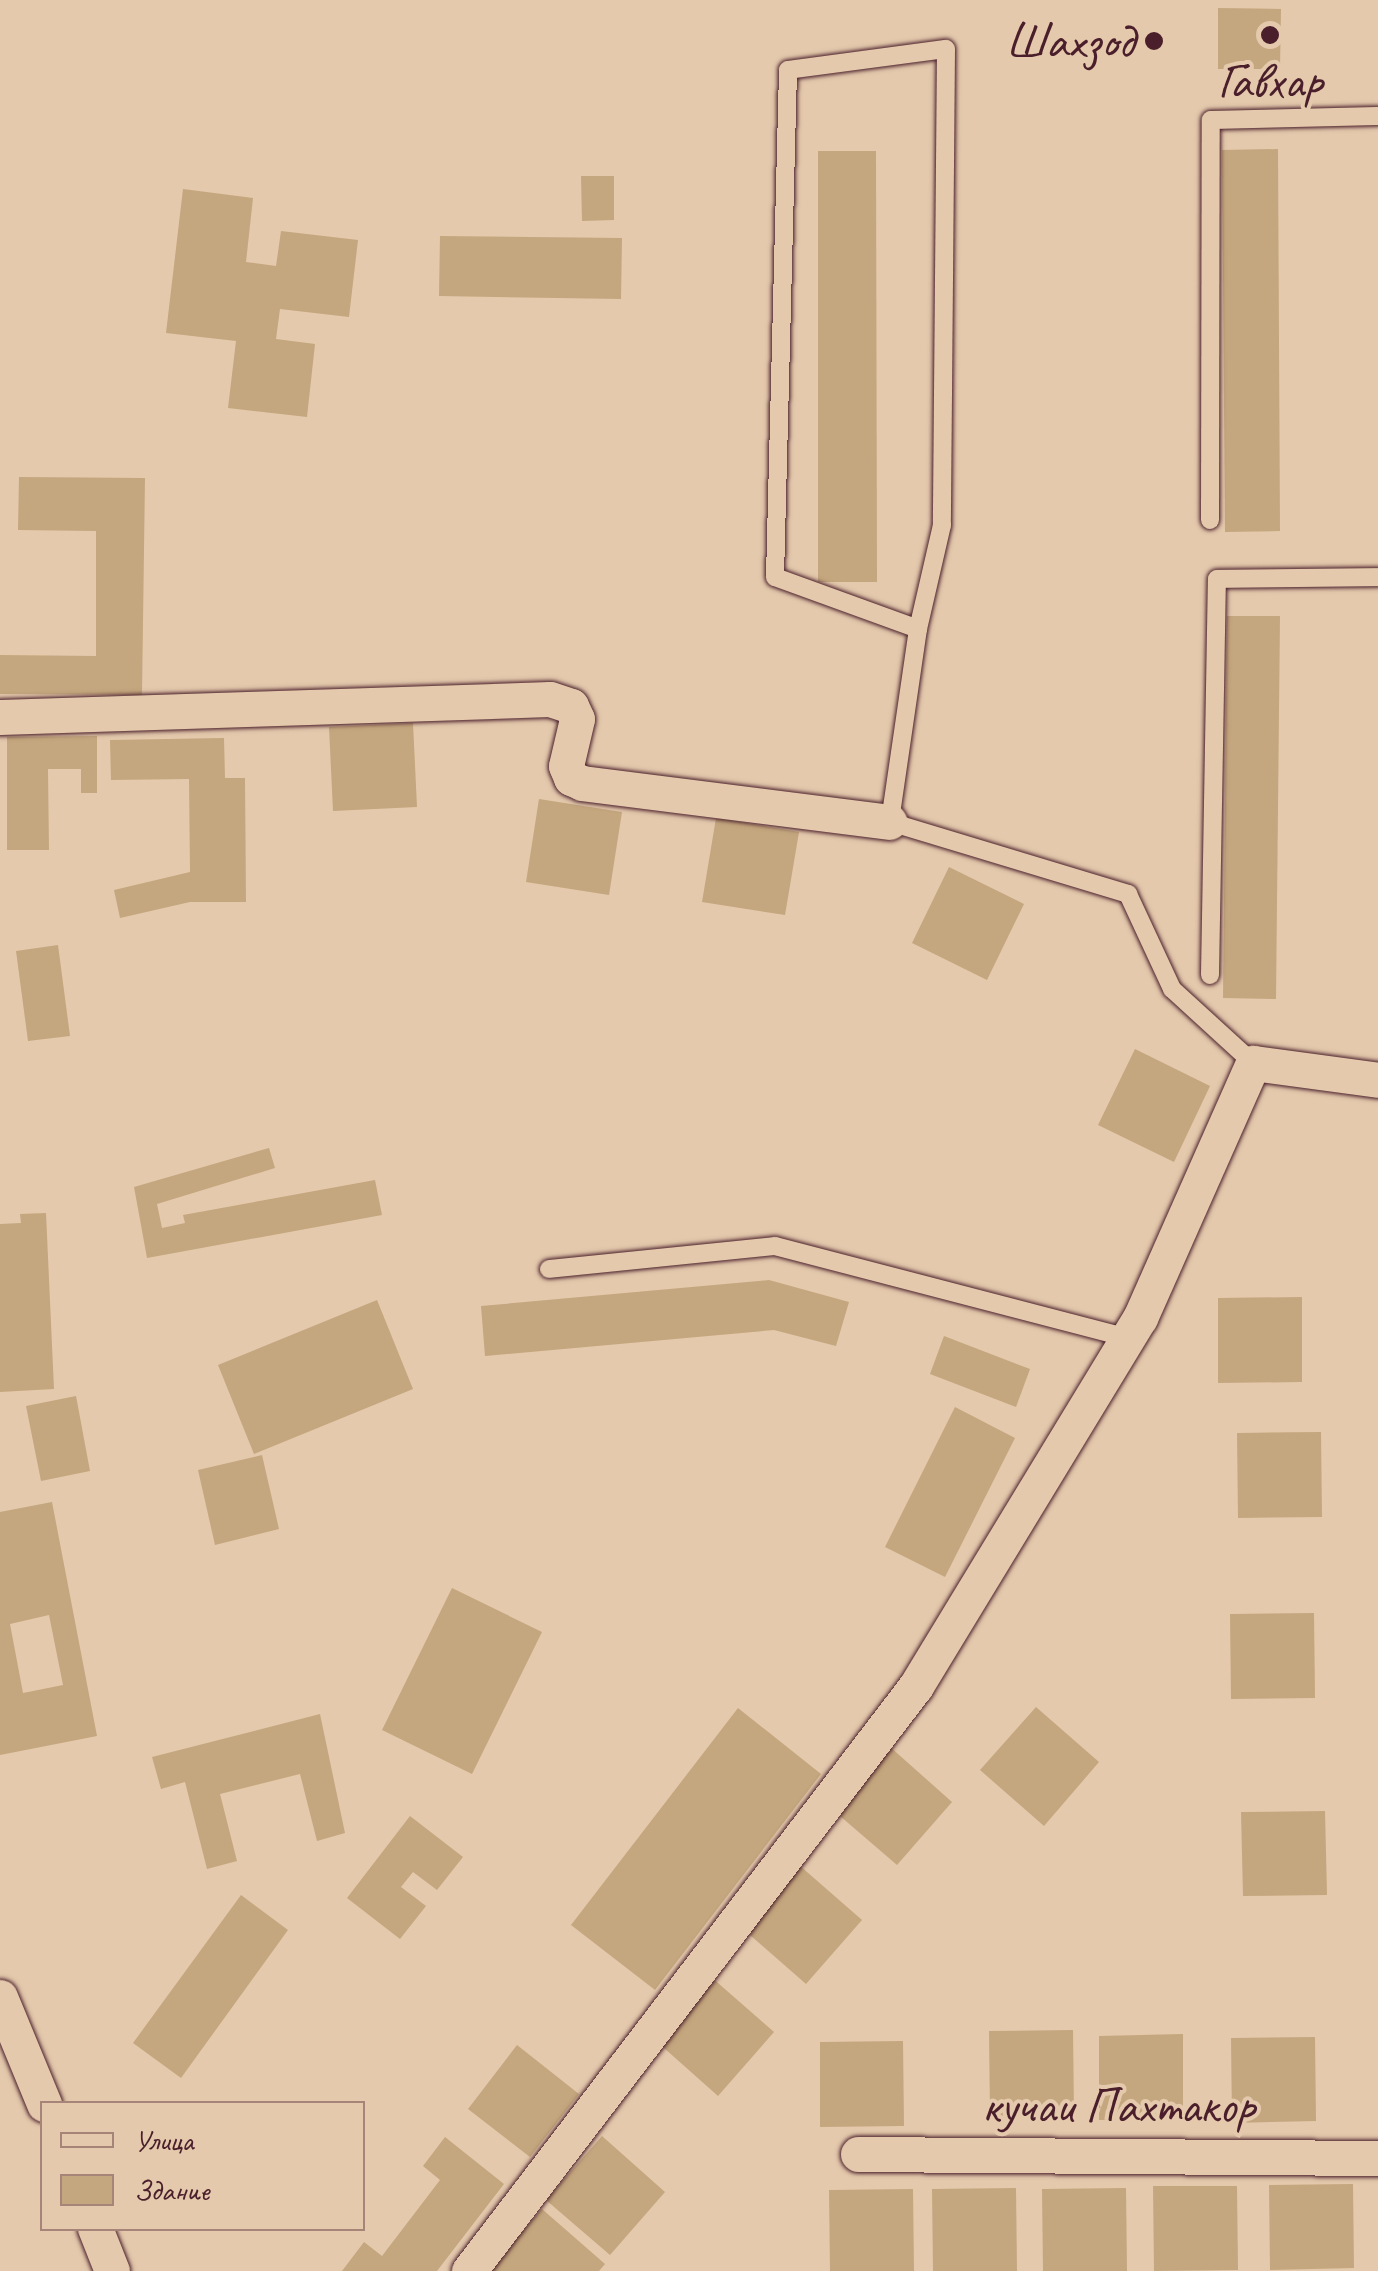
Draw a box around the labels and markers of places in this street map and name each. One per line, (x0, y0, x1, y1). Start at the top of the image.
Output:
place label: Шахзод (1005, 11, 1134, 71)
marker: Гавхар (1259, 24, 1281, 46)
marker: Шахзод (1143, 30, 1165, 52)
place label: Гавхар (1218, 51, 1322, 111)

